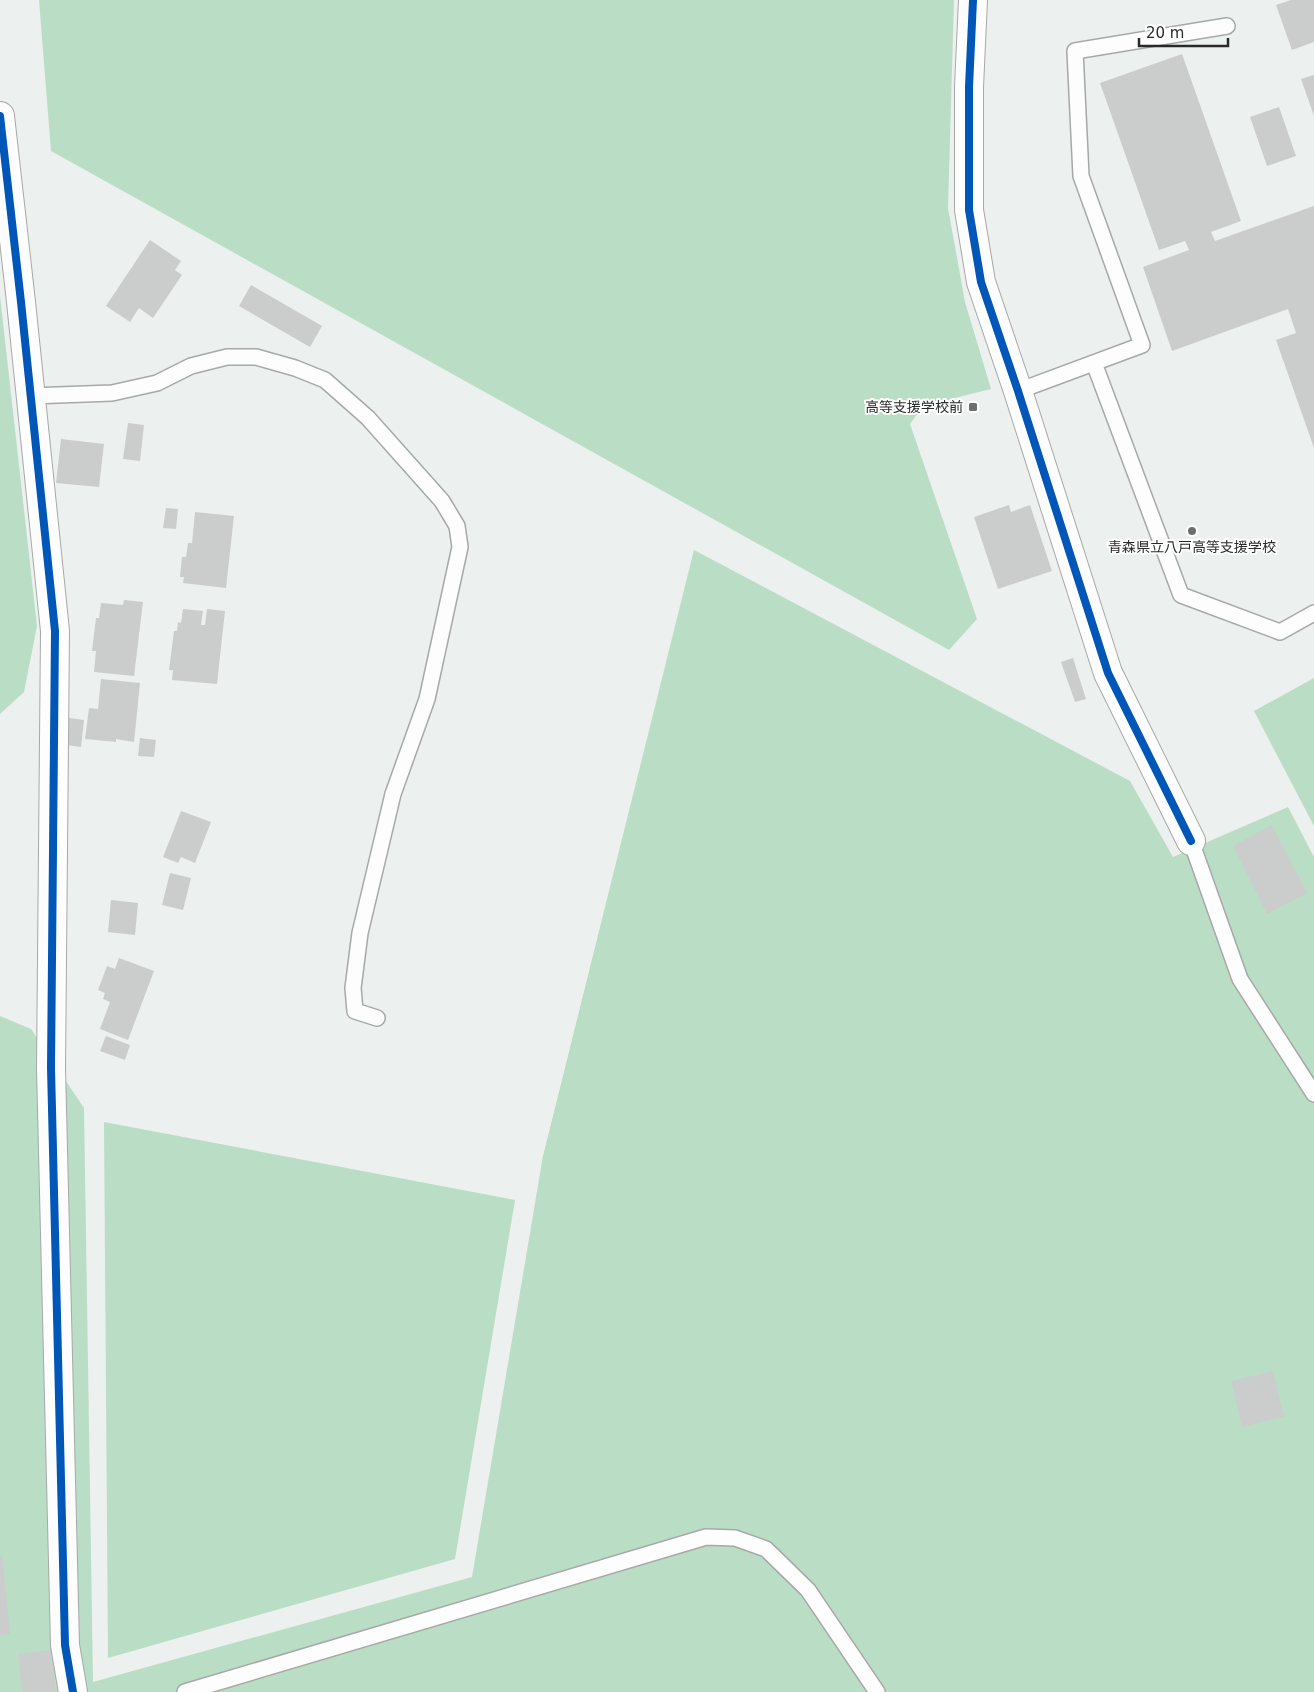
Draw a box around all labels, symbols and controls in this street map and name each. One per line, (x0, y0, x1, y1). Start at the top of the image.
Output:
scale bar (1139, 15, 1228, 47)
text: 20 m (1146, 24, 1184, 42)
place label: 高等支援学校前 (865, 399, 963, 415)
marker: 高等支援学校前 (967, 401, 979, 413)
marker: 青森県立八戸高等支援学校 (1186, 525, 1198, 537)
place label: 青森県立八戸高等支援学校 (1108, 539, 1276, 555)

